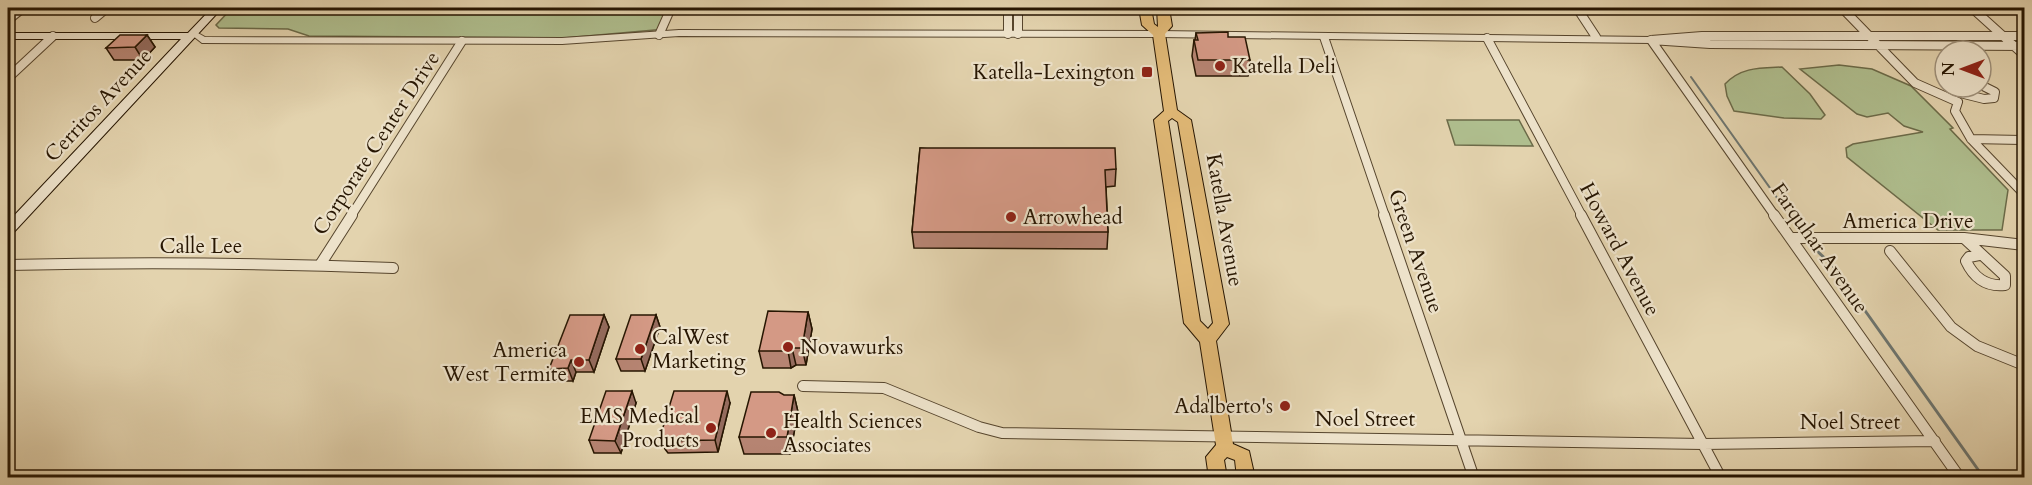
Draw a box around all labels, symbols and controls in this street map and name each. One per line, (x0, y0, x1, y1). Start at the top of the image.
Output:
north arrow (1933, 39, 1993, 99)
street label: Cerritos Avenue (38, 42, 159, 168)
street label: Corporate Center Drive (306, 46, 447, 241)
place label: Katella Deli (1232, 52, 1336, 81)
place label: Katella-Lexington (973, 58, 1135, 87)
marker: Katella Deli (1213, 59, 1227, 73)
text: N (1938, 62, 1960, 76)
marker: Katella-Lexington (1140, 65, 1154, 79)
street label: Katella Avenue (1199, 151, 1250, 289)
street label: Howard Avenue (1572, 177, 1667, 321)
street label: Farquhar Avenue (1764, 177, 1875, 319)
street label: Green Avenue (1381, 185, 1450, 317)
place label: Arrowhead (1023, 203, 1123, 232)
street label: America Drive (1843, 207, 1973, 236)
marker: Arrowhead (1004, 210, 1018, 224)
street label: Calle Lee (160, 232, 242, 261)
place label: CalWest Marketing (652, 323, 746, 376)
place label: Novawurks (800, 333, 903, 362)
place label: America West Termite (442, 336, 567, 389)
marker: Novawurks (781, 340, 795, 354)
marker: CalWest Marketing (633, 342, 647, 356)
marker: America West Termite (572, 355, 586, 369)
place label: Adalberto's (1174, 392, 1273, 421)
marker: Adalberto's (1278, 399, 1292, 413)
place label: EMS Medical Products (580, 402, 699, 455)
street label: Noel Street (1315, 405, 1416, 434)
place label: Health Sciences Associates (783, 407, 922, 460)
street label: Noel Street (1800, 408, 1901, 437)
marker: EMS Medical Products (704, 421, 718, 435)
marker: Health Sciences Associates (764, 426, 778, 440)

